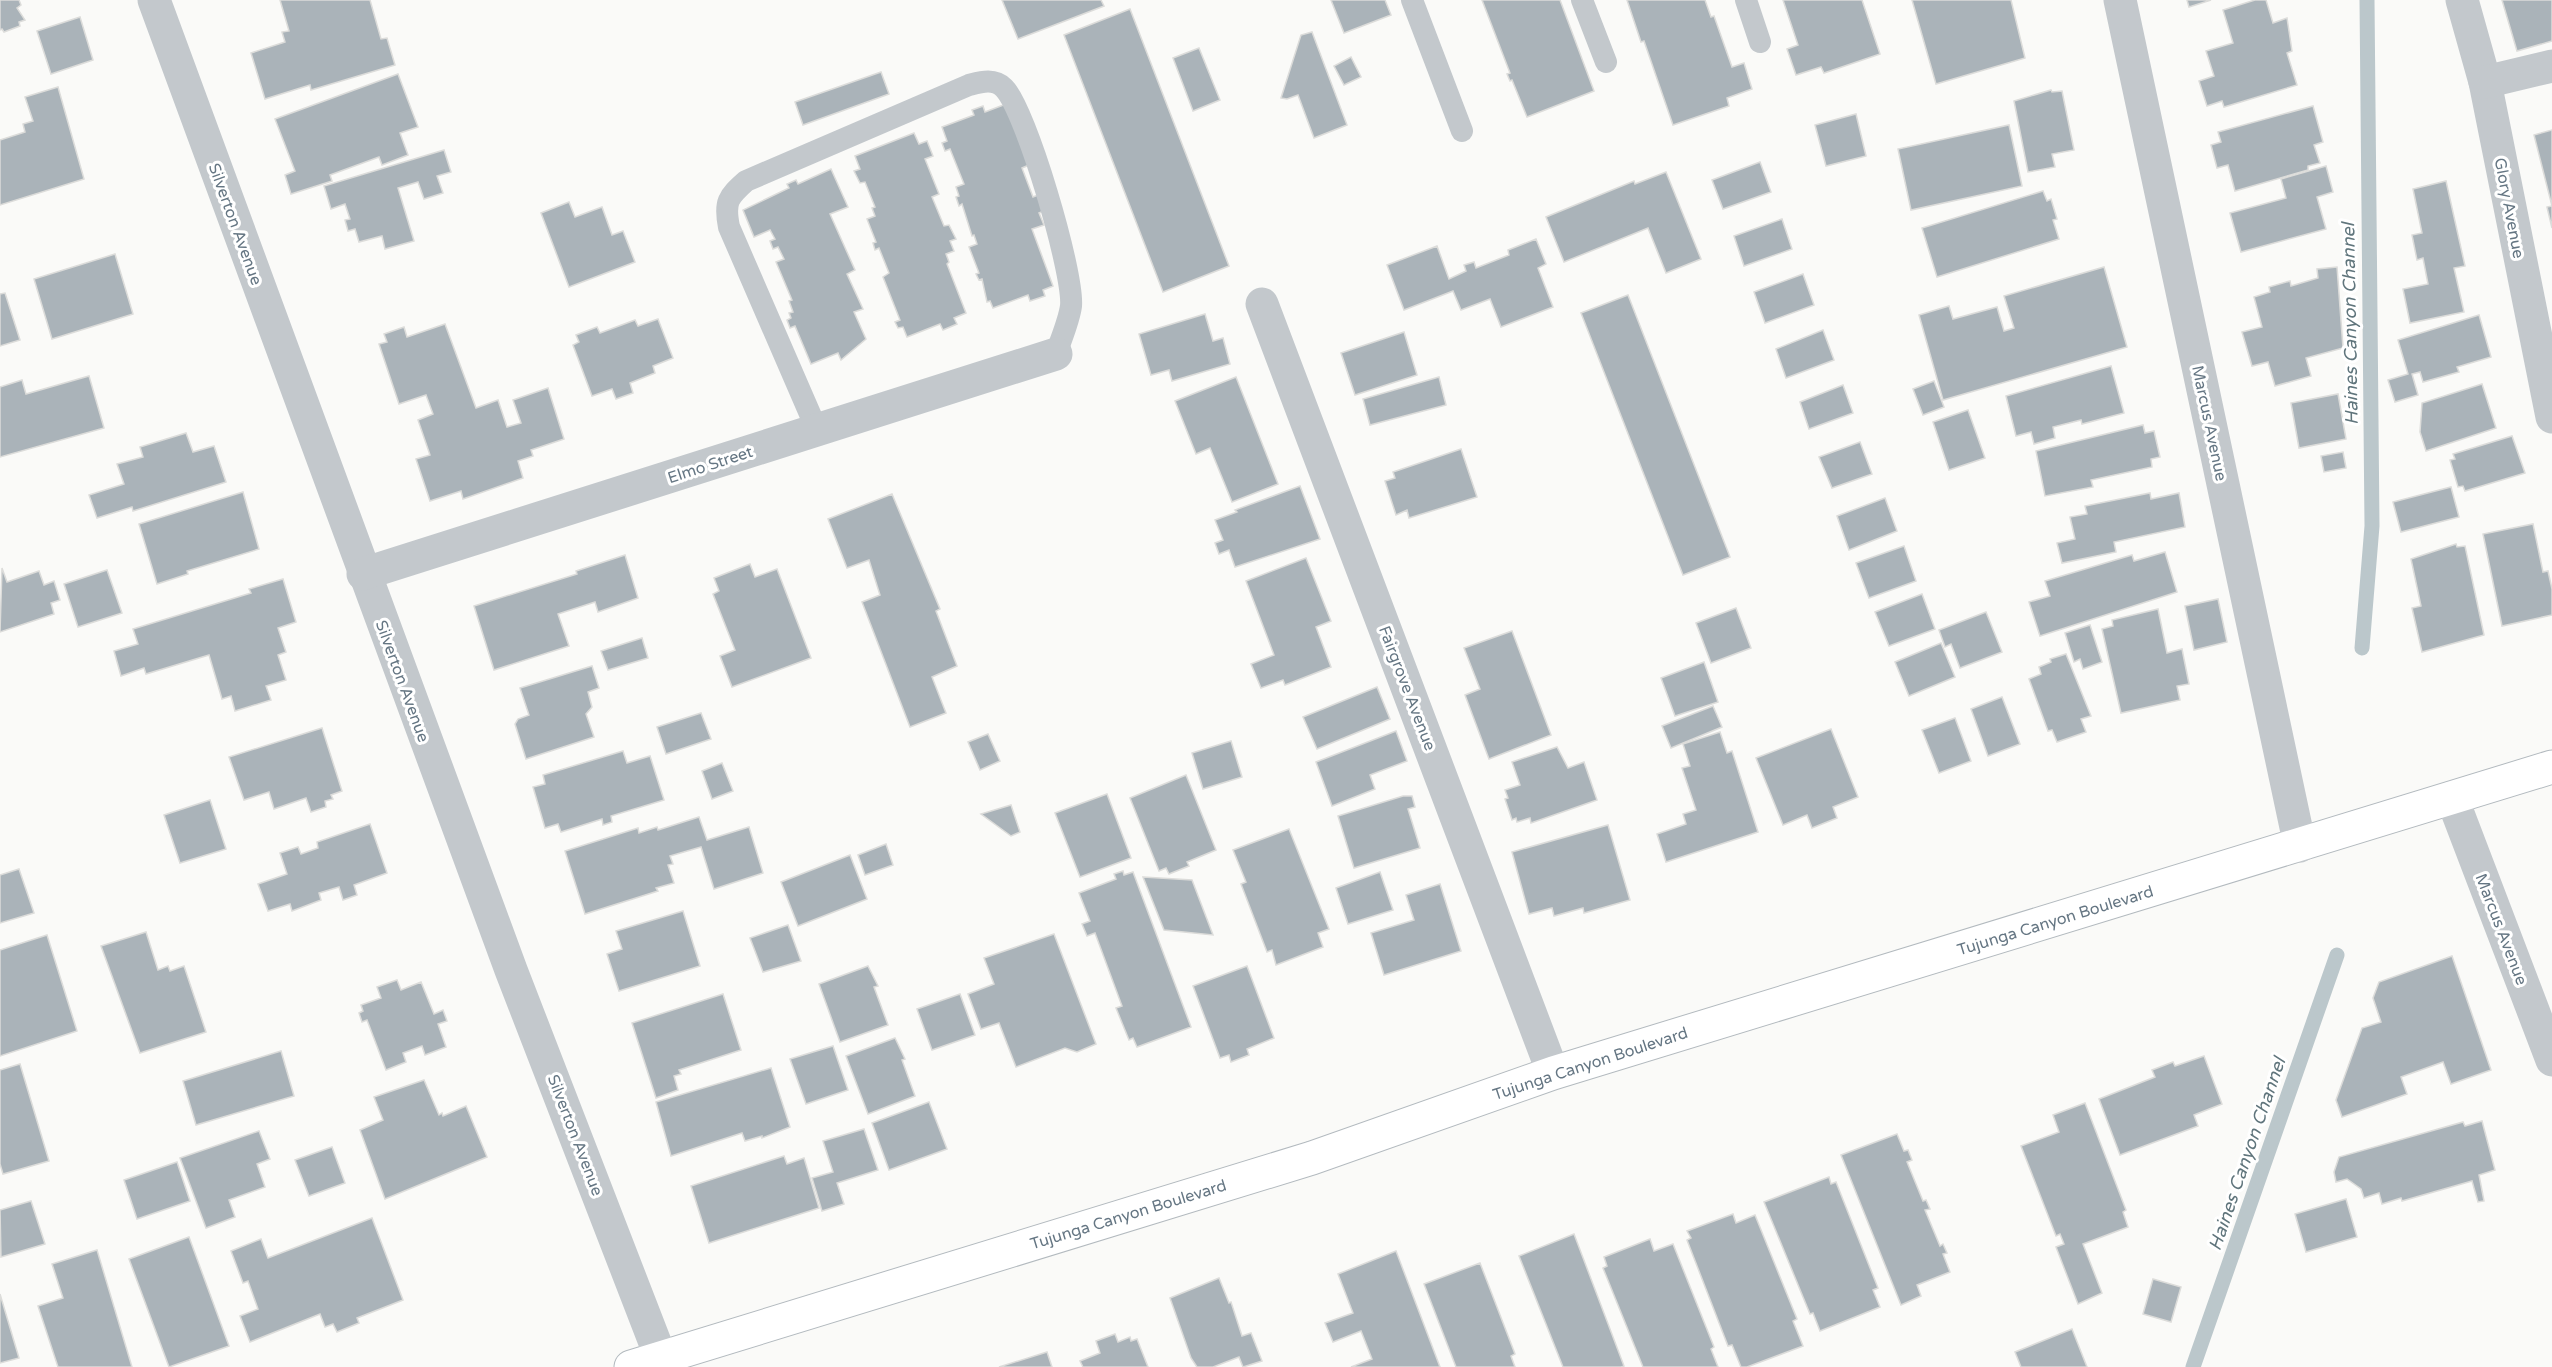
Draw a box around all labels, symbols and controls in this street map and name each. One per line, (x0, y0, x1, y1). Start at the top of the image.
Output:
street label: Glory Avenue (2489, 156, 2529, 260)
street label: Silverton Avenue (204, 161, 266, 288)
water label: Haines Canyon Channel (2337, 220, 2363, 425)
street label: Marcus Avenue (2187, 364, 2231, 483)
street label: Elmo Street (665, 442, 755, 488)
street label: Silverton Avenue (371, 618, 433, 745)
street label: Fairgrove Avenue (1374, 623, 1440, 753)
street label: Marcus Avenue (2471, 871, 2531, 988)
street label: Tujunga Canyon Boulevard (1955, 882, 2156, 960)
street label: Tujunga Canyon Boulevard (1490, 1023, 1690, 1105)
water label: Haines Canyon Channel (2204, 1052, 2291, 1253)
street label: Silverton Avenue (543, 1072, 607, 1199)
street label: Tujunga Canyon Boulevard (1028, 1176, 1229, 1254)

